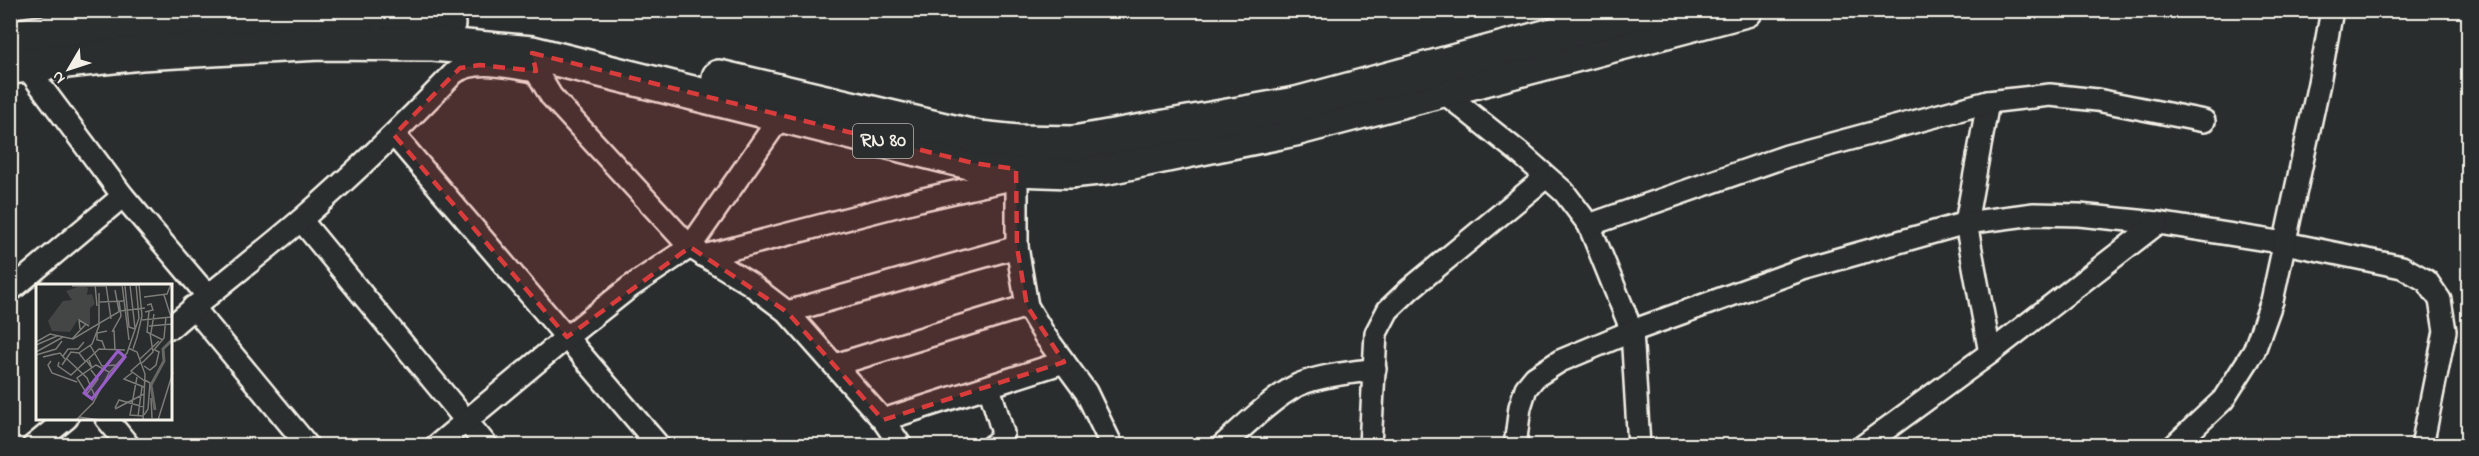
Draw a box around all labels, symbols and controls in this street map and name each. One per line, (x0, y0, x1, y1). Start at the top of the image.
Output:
north arrow (39, 39, 99, 99)
text: N (46, 65, 72, 89)
road number: RN 80 (853, 124, 913, 158)
inset map (36, 284, 172, 420)

